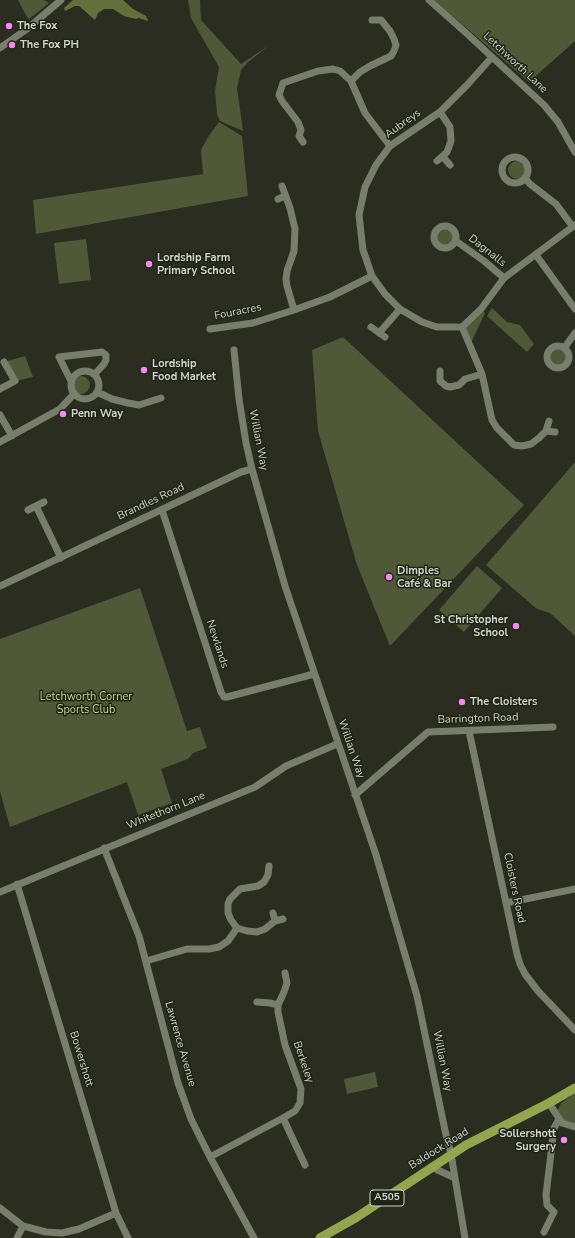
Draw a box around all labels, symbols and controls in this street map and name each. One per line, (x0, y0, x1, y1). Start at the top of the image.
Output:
place label: The Fox (17, 19, 57, 33)
marker: The Fox (4, 21, 14, 31)
street label: Letchworth Lane (480, 30, 550, 96)
place label: The Fox PH (20, 38, 79, 52)
marker: The Fox PH (7, 40, 17, 50)
street label: Aubreys (383, 107, 423, 141)
street label: Dagnalls (465, 232, 509, 270)
place label: Lordship Farm Primary School (157, 251, 235, 277)
marker: Lordship Farm Primary School (144, 259, 154, 269)
street label: Fouracres (213, 301, 263, 323)
place label: Lordship Food Market (152, 357, 216, 383)
marker: Lordship Food Market (139, 365, 149, 375)
place label: Penn Way (71, 407, 123, 421)
marker: Penn Way (58, 409, 68, 419)
street label: Willian Way (246, 409, 270, 471)
street label: Brandles Road (115, 481, 187, 523)
place label: Dimples Café & Bar (397, 564, 452, 590)
marker: Dimples Café & Bar (384, 572, 394, 582)
place label: St Christopher School (434, 613, 508, 639)
street label: Newlands (203, 618, 231, 670)
marker: St Christopher School (511, 621, 521, 631)
park label: Letchworth Corner Sports Club (40, 690, 132, 716)
place label: The Cloisters (470, 695, 537, 709)
marker: The Cloisters (457, 697, 467, 707)
street label: Barrington Road (437, 711, 519, 727)
street label: Willian Way (335, 718, 367, 780)
street label: Whitethorn Lane (125, 789, 207, 833)
street label: Cloisters Road (500, 852, 528, 924)
street label: Lawrence Avenue (162, 1000, 198, 1088)
street label: Bowershott (66, 1030, 96, 1088)
street label: Willian Way (430, 1030, 454, 1092)
street label: Berkeley (290, 1039, 316, 1085)
street label: Baldock Road (407, 1125, 471, 1173)
place label: Sollershott Surgery (499, 1127, 556, 1153)
marker: Sollershott Surgery (559, 1135, 569, 1145)
road number: A505 (370, 1190, 404, 1206)

